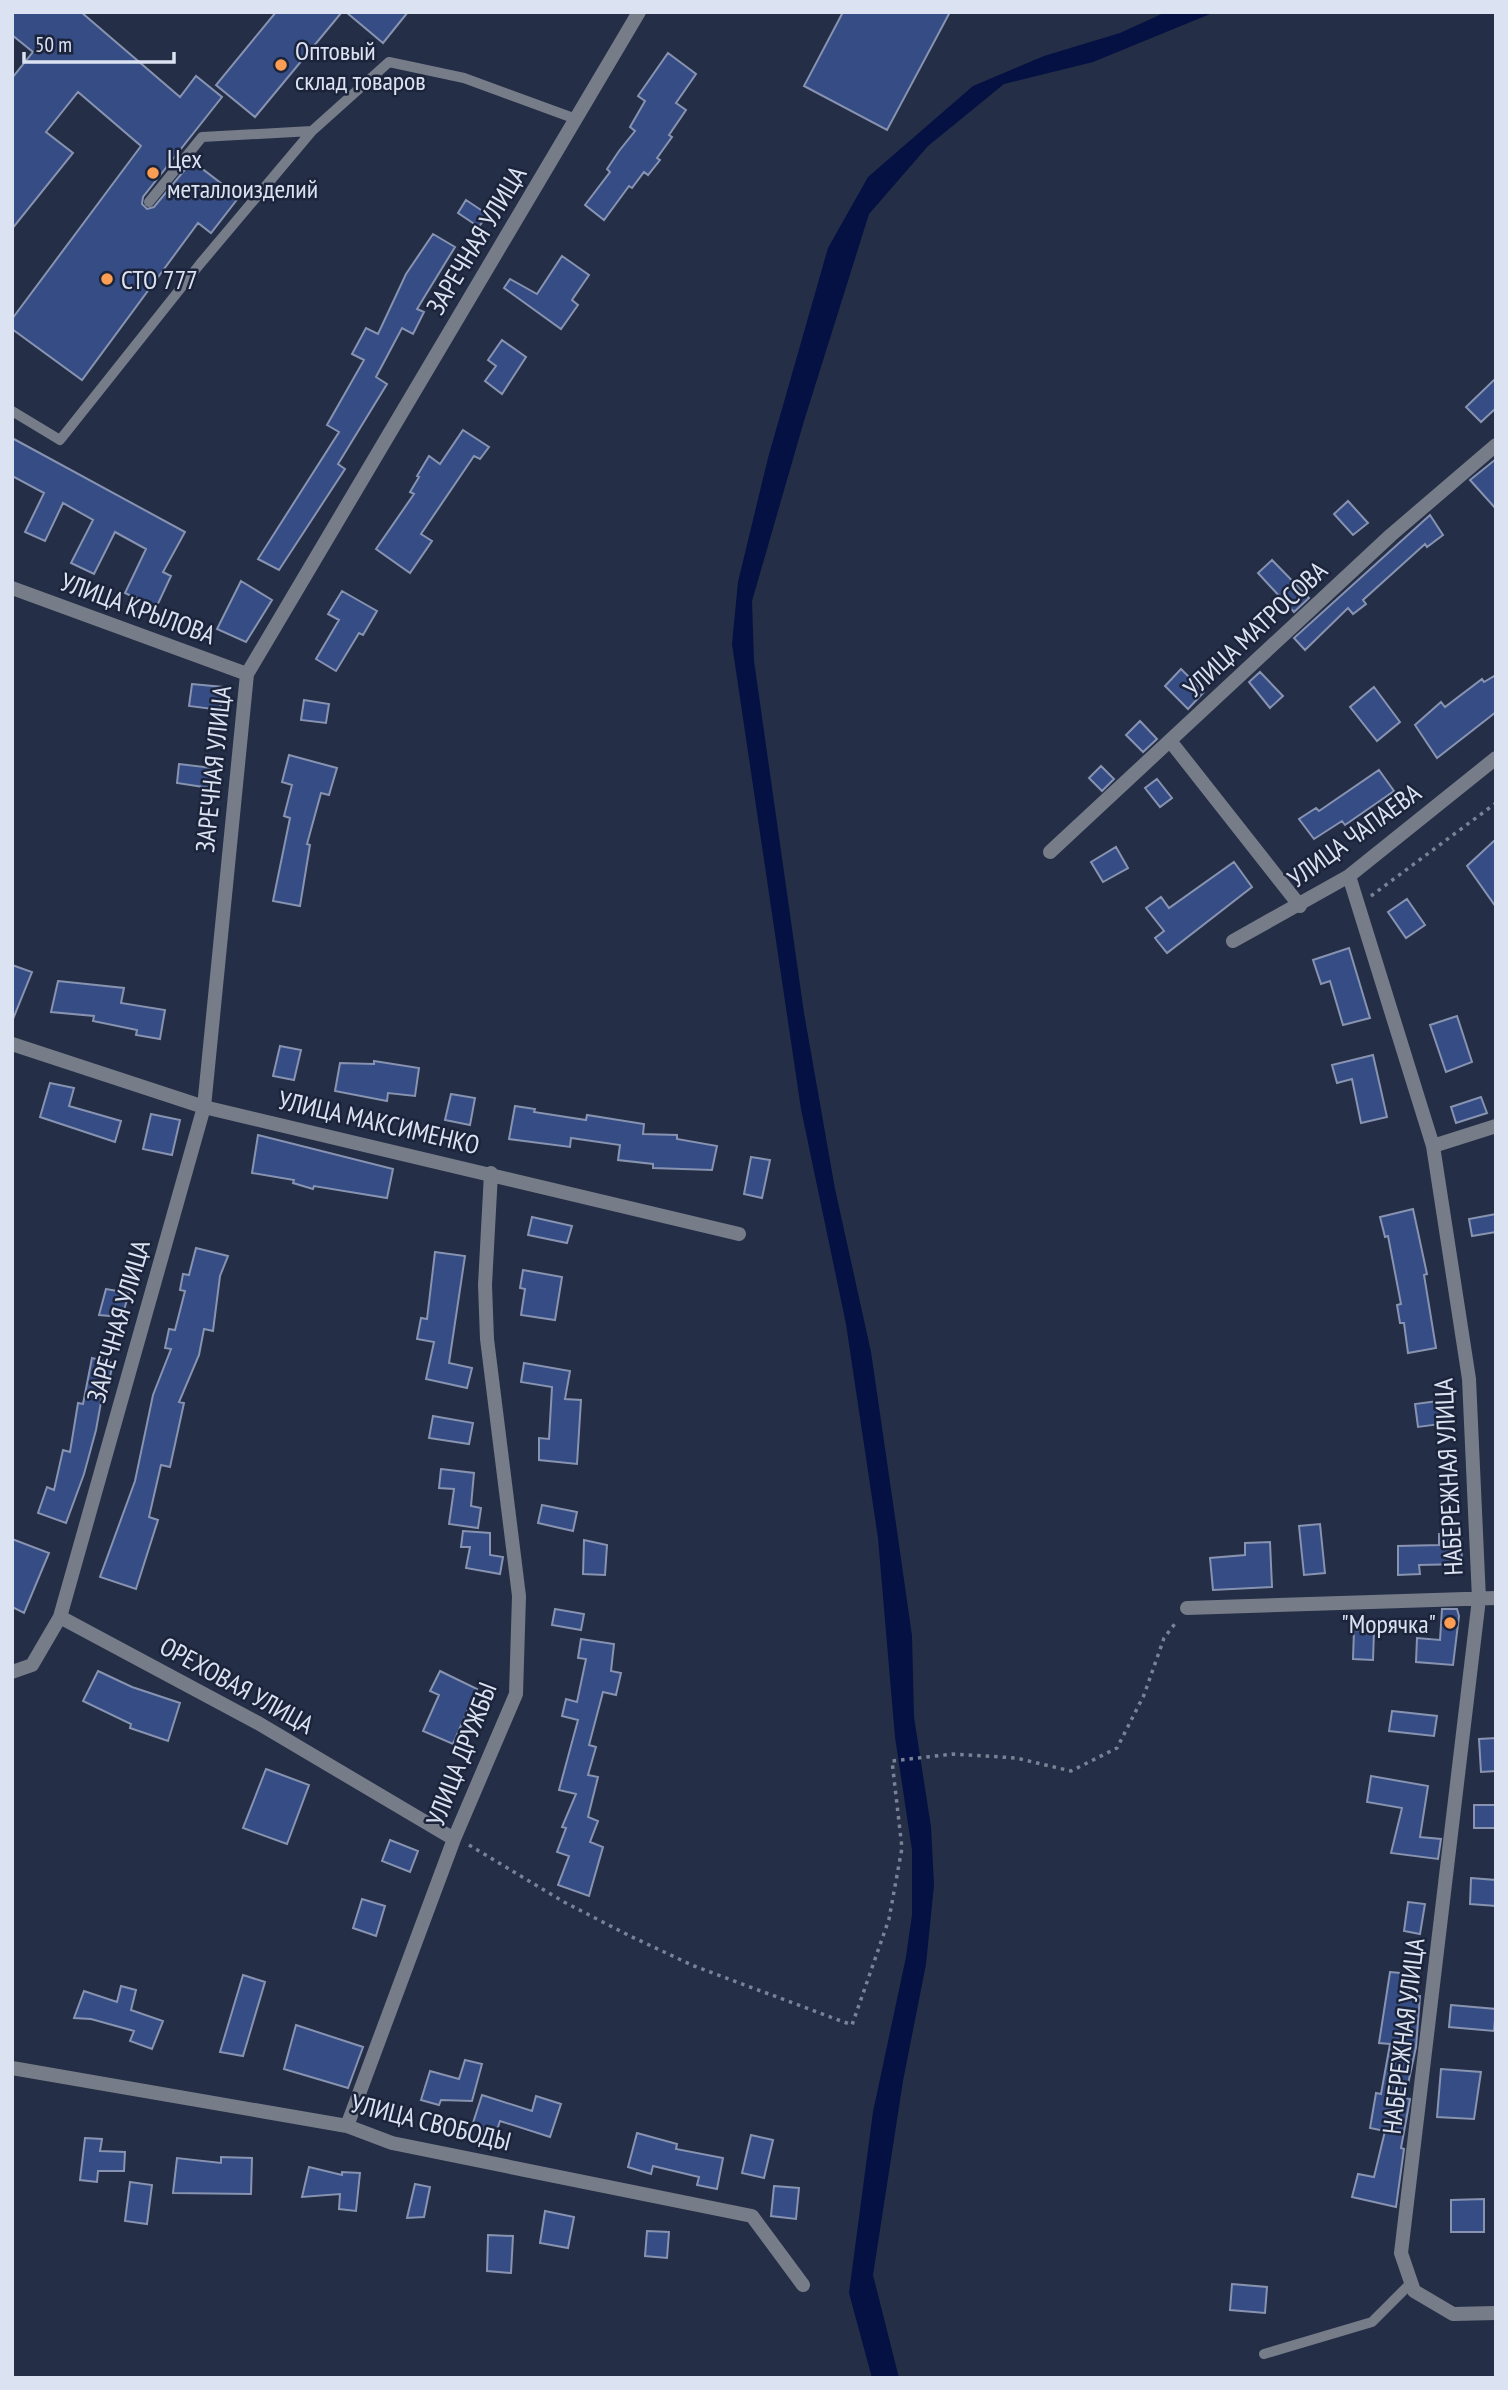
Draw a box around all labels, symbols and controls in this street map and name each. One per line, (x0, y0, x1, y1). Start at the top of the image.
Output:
scale bar (24, 21, 175, 65)
text: 50 m (35, 31, 72, 58)
place label: Оптовый склад товаров (295, 34, 426, 97)
marker: Оптовый склад товаров (273, 57, 289, 73)
place label: Цех металлоизделий (167, 142, 318, 205)
street label: ЗАРЕЧНАЯ УЛИЦА (419, 159, 534, 320)
marker: Цех металлоизделий (145, 165, 161, 181)
place label: СТО 777 (121, 263, 198, 296)
marker: СТО 777 (99, 271, 115, 287)
street label: УЛИЦА МАТРОСОВА (1176, 553, 1334, 704)
street label: УЛИЦА КРЫЛОВА (56, 565, 221, 652)
street label: ЗАРЕЧНАЯ УЛИЦА (188, 683, 238, 854)
street label: УЛИЦА ЧАПАЕВА (1281, 775, 1428, 894)
street label: УЛИЦА МАКСИМЕНКО (275, 1083, 483, 1161)
street label: ЗАРЕЧНАЯ УЛИЦА (79, 1235, 157, 1406)
street label: НАБЕРЕЖНАЯ УЛИЦА (1426, 1377, 1470, 1576)
place label: "Морячка" (1341, 1607, 1436, 1640)
marker: "Морячка" (1442, 1615, 1458, 1631)
street label: ОРЕХОВАЯ УЛИЦА (154, 1629, 320, 1741)
street label: УЛИЦА ДРУЖБЫ (419, 1678, 503, 1830)
street label: НАБЕРЕЖНАЯ УЛИЦА (1375, 1935, 1431, 2136)
street label: УЛИЦА СВОБОДЫ (348, 2086, 514, 2158)

